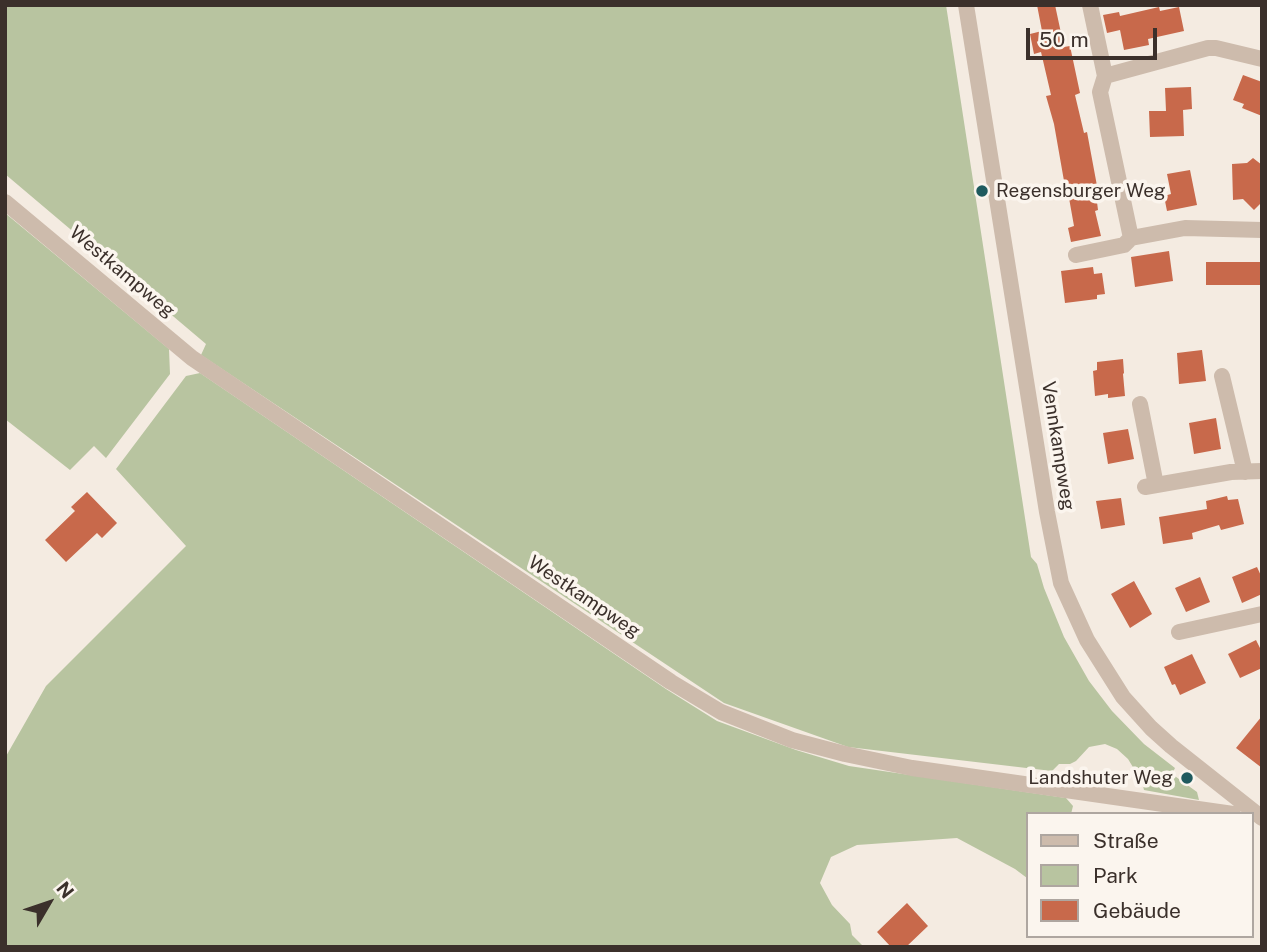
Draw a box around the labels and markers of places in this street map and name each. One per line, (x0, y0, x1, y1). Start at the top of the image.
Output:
place label: Regensburger Weg (996, 180, 1166, 202)
marker: Regensburger Weg (974, 183, 990, 199)
place label: Landshuter Weg (1028, 767, 1173, 789)
marker: Landshuter Weg (1179, 770, 1195, 786)

